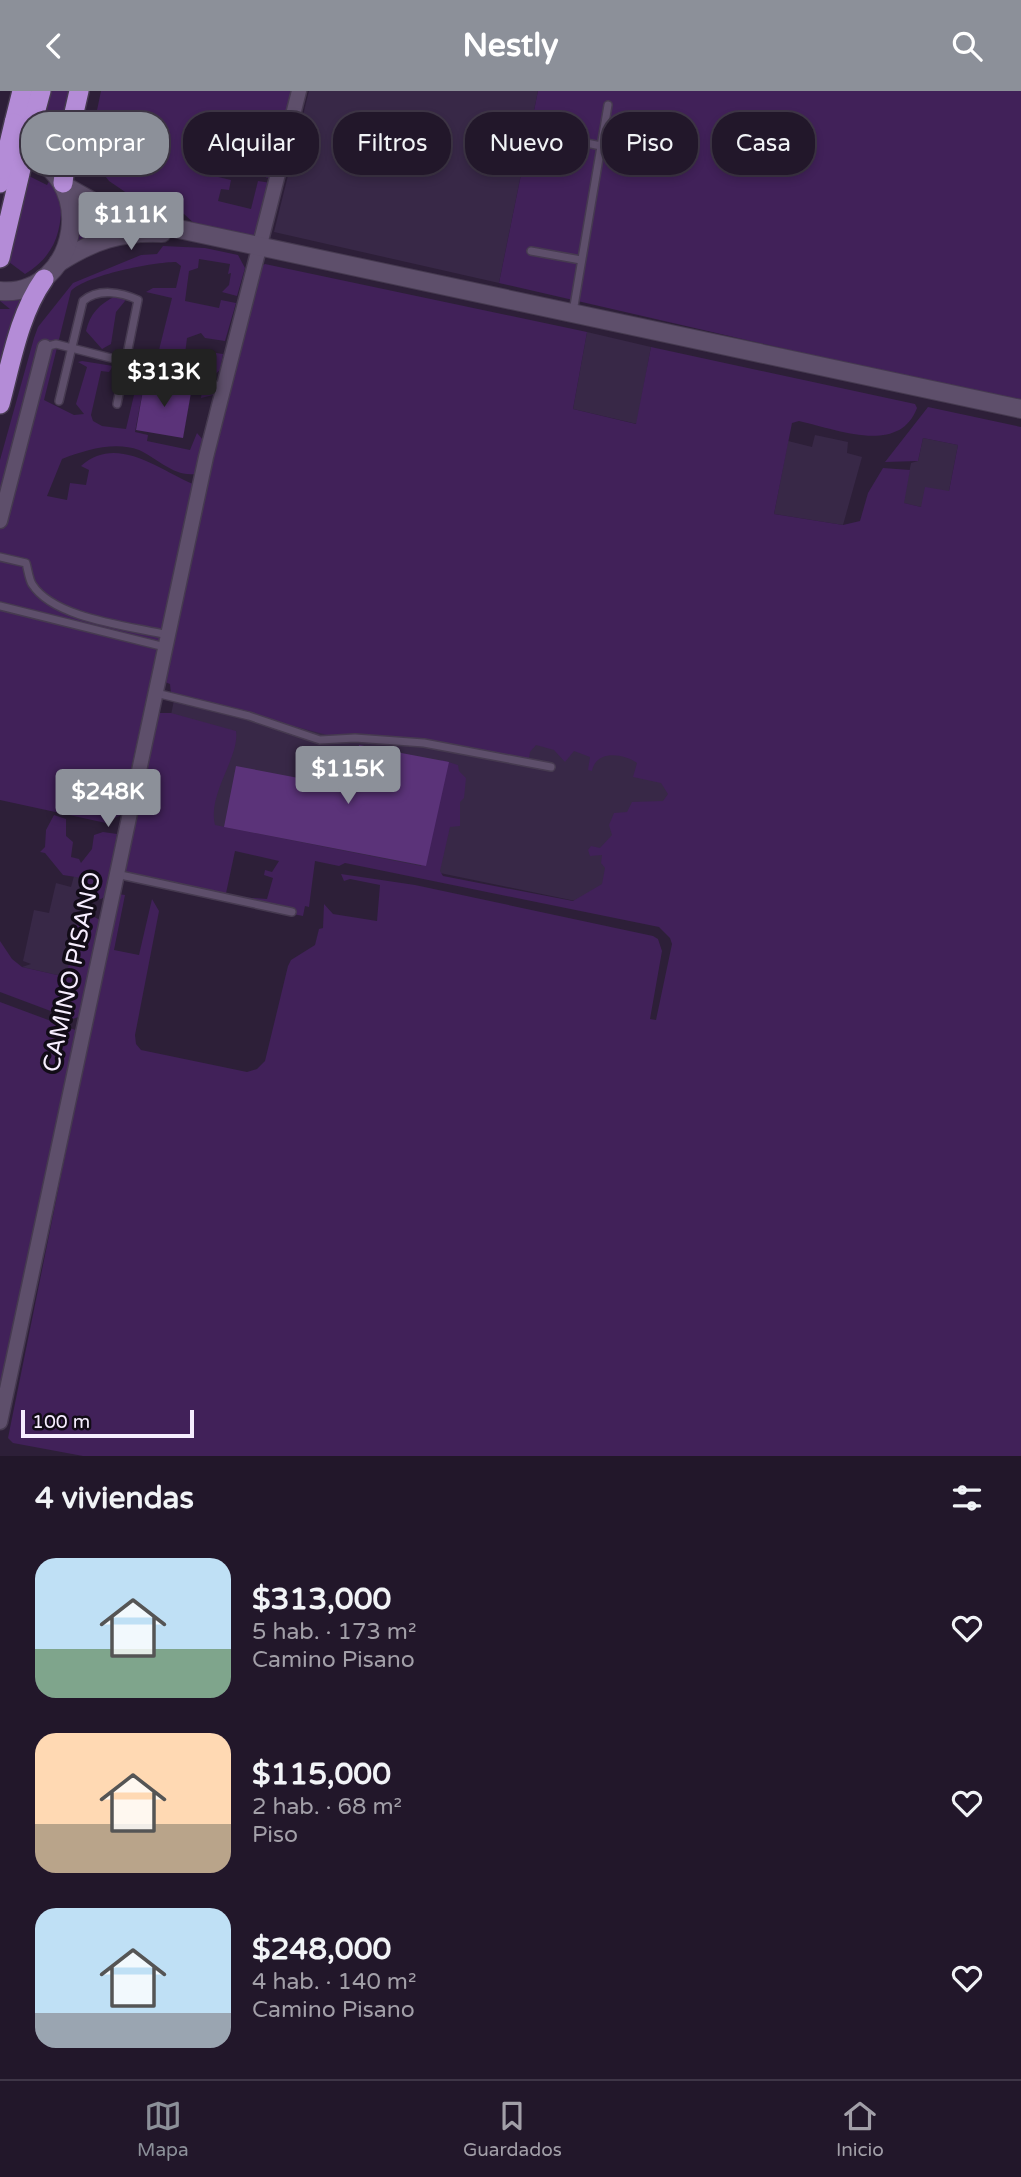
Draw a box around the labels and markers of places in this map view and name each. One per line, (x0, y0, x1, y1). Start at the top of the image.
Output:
pin: $111K (82, 193, 180, 252)
pin: $313K (115, 349, 213, 409)
pin: $115K (299, 747, 397, 806)
pin: $248K (59, 769, 157, 829)

